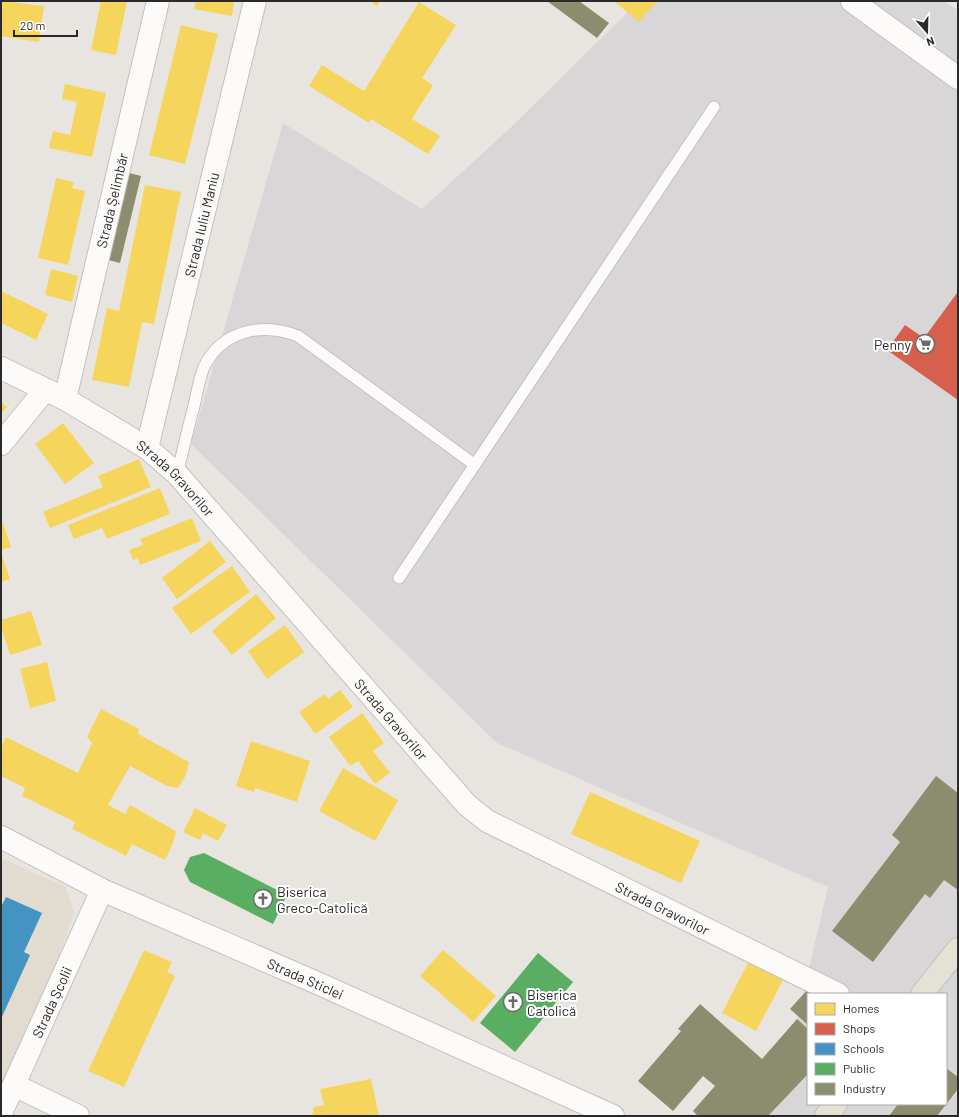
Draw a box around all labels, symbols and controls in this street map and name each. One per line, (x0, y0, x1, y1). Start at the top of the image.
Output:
scale bar (14, 12, 77, 38)
north arrow (907, 12, 947, 52)
text: 20 m (20, 18, 46, 32)
text: N (925, 35, 936, 49)
street label: Strada Șelimbăr (92, 151, 131, 250)
street label: Strada Iuliu Maniu (180, 170, 222, 279)
supermarket icon: Penny (914, 333, 936, 355)
place label: Penny (874, 336, 912, 353)
street label: Strada Gravorilor (134, 436, 218, 519)
street label: Strada Gravorilor (351, 675, 432, 763)
street label: Strada Gravorilor (613, 877, 713, 938)
place label: Biserica Greco-Catolică (277, 883, 368, 916)
church icon: Biserica Greco-Catolică (252, 888, 274, 910)
street label: Strada Sticlei (265, 954, 347, 1002)
street label: Strada Școlii (28, 963, 75, 1040)
place label: Biserica Catolică (527, 986, 577, 1019)
church icon: Biserica Catolică (502, 991, 524, 1013)
legend (807, 993, 947, 1105)
text: Homes (843, 1001, 880, 1015)
text: Shops (843, 1021, 876, 1035)
text: Schools (843, 1041, 884, 1055)
text: Public (843, 1061, 875, 1075)
text: Industry (843, 1081, 886, 1095)

